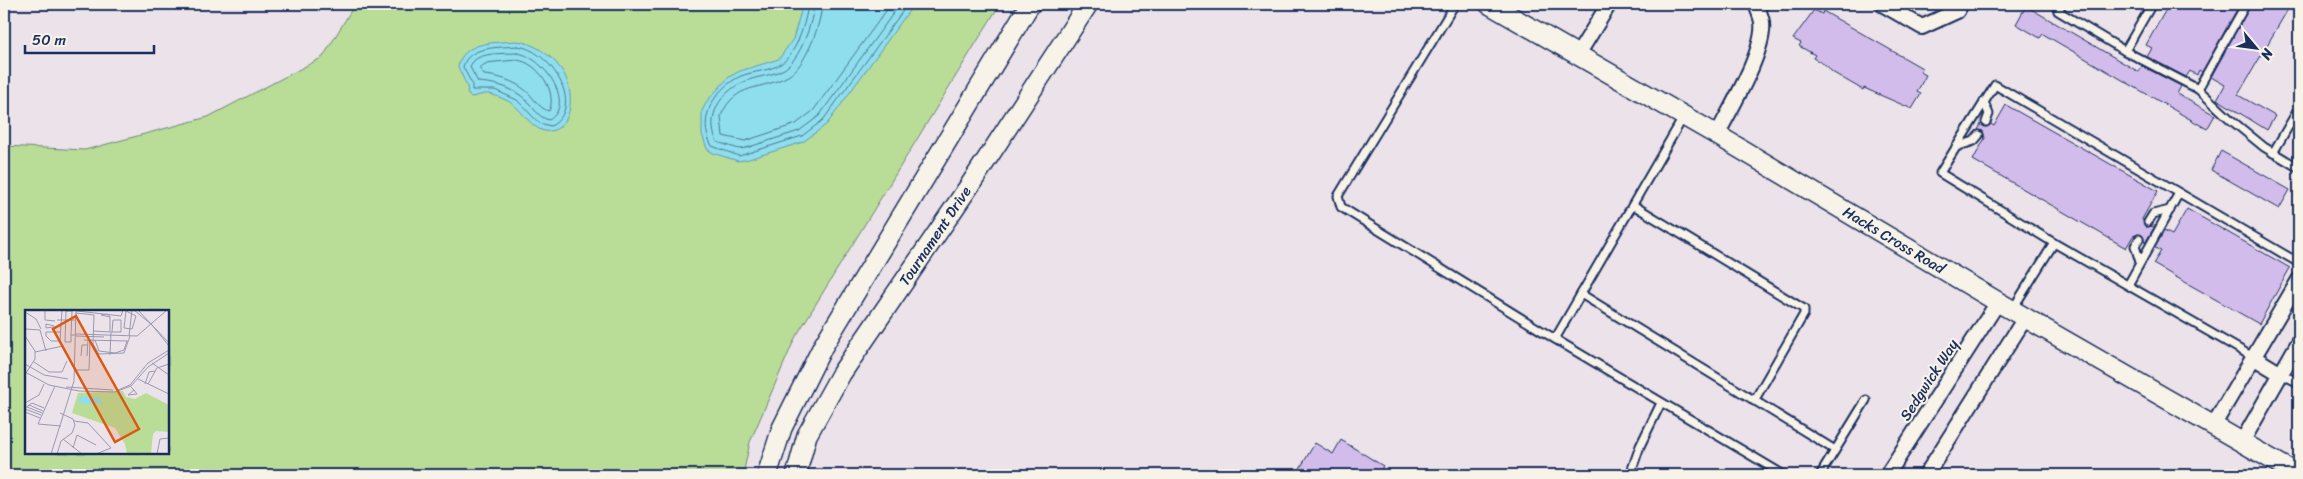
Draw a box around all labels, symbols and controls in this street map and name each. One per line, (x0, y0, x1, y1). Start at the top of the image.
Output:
scale bar (25, 22, 154, 54)
north arrow (2230, 22, 2280, 72)
text: 50 m (32, 27, 67, 53)
text: N (2254, 43, 2281, 65)
street label: Tournament Drive (892, 181, 978, 291)
street label: Hacks Cross Road (1838, 199, 1951, 282)
inset map (25, 310, 169, 454)
street label: Sedgwick Way (1893, 334, 1965, 426)

